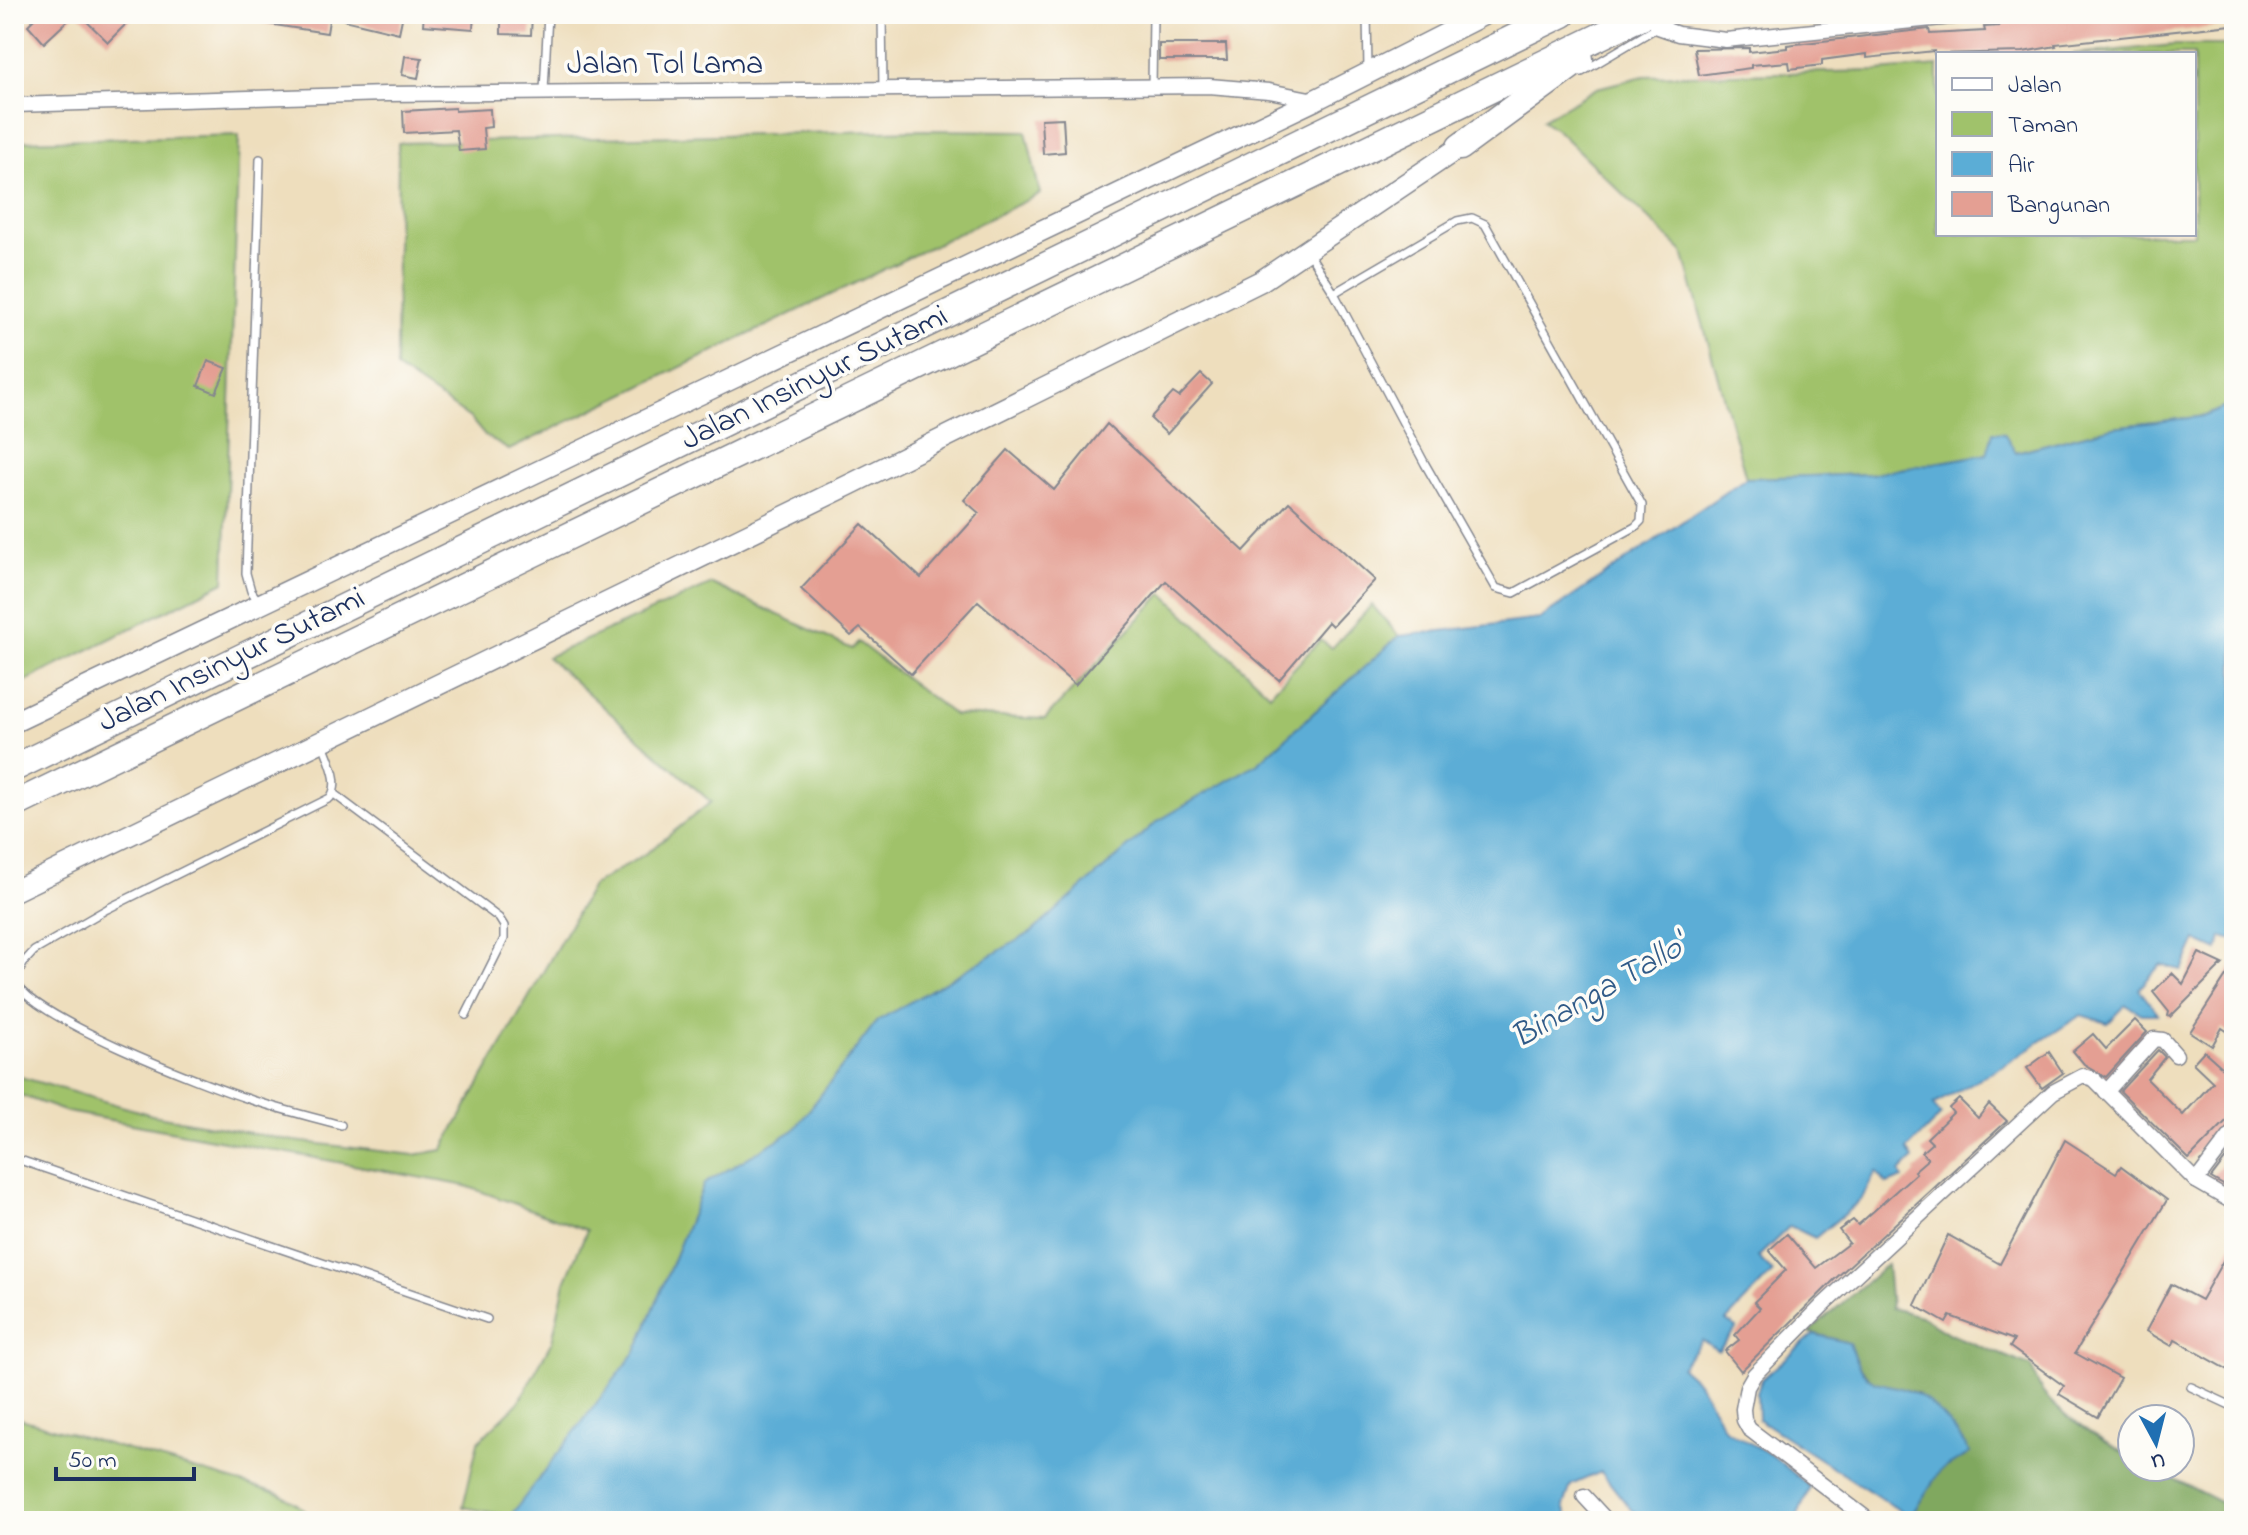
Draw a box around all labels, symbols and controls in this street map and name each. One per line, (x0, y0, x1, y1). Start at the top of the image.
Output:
street label: Jalan Tol Lama (567, 42, 763, 89)
legend (1936, 52, 2196, 236)
text: Jalan (2008, 69, 2062, 104)
text: Taman (2008, 109, 2078, 144)
text: Air (2008, 149, 2035, 184)
text: Bangunan (2007, 189, 2110, 224)
street label: Jalan Insinyur Sutami (674, 294, 956, 464)
street label: Jalan Insinyur Sutami (91, 576, 373, 746)
water label: Binanga Tallo' (1503, 920, 1700, 1063)
north arrow (2116, 1403, 2196, 1483)
scale bar (56, 1431, 194, 1481)
text: U (2149, 1443, 2167, 1477)
text: 50 m (68, 1444, 117, 1479)

